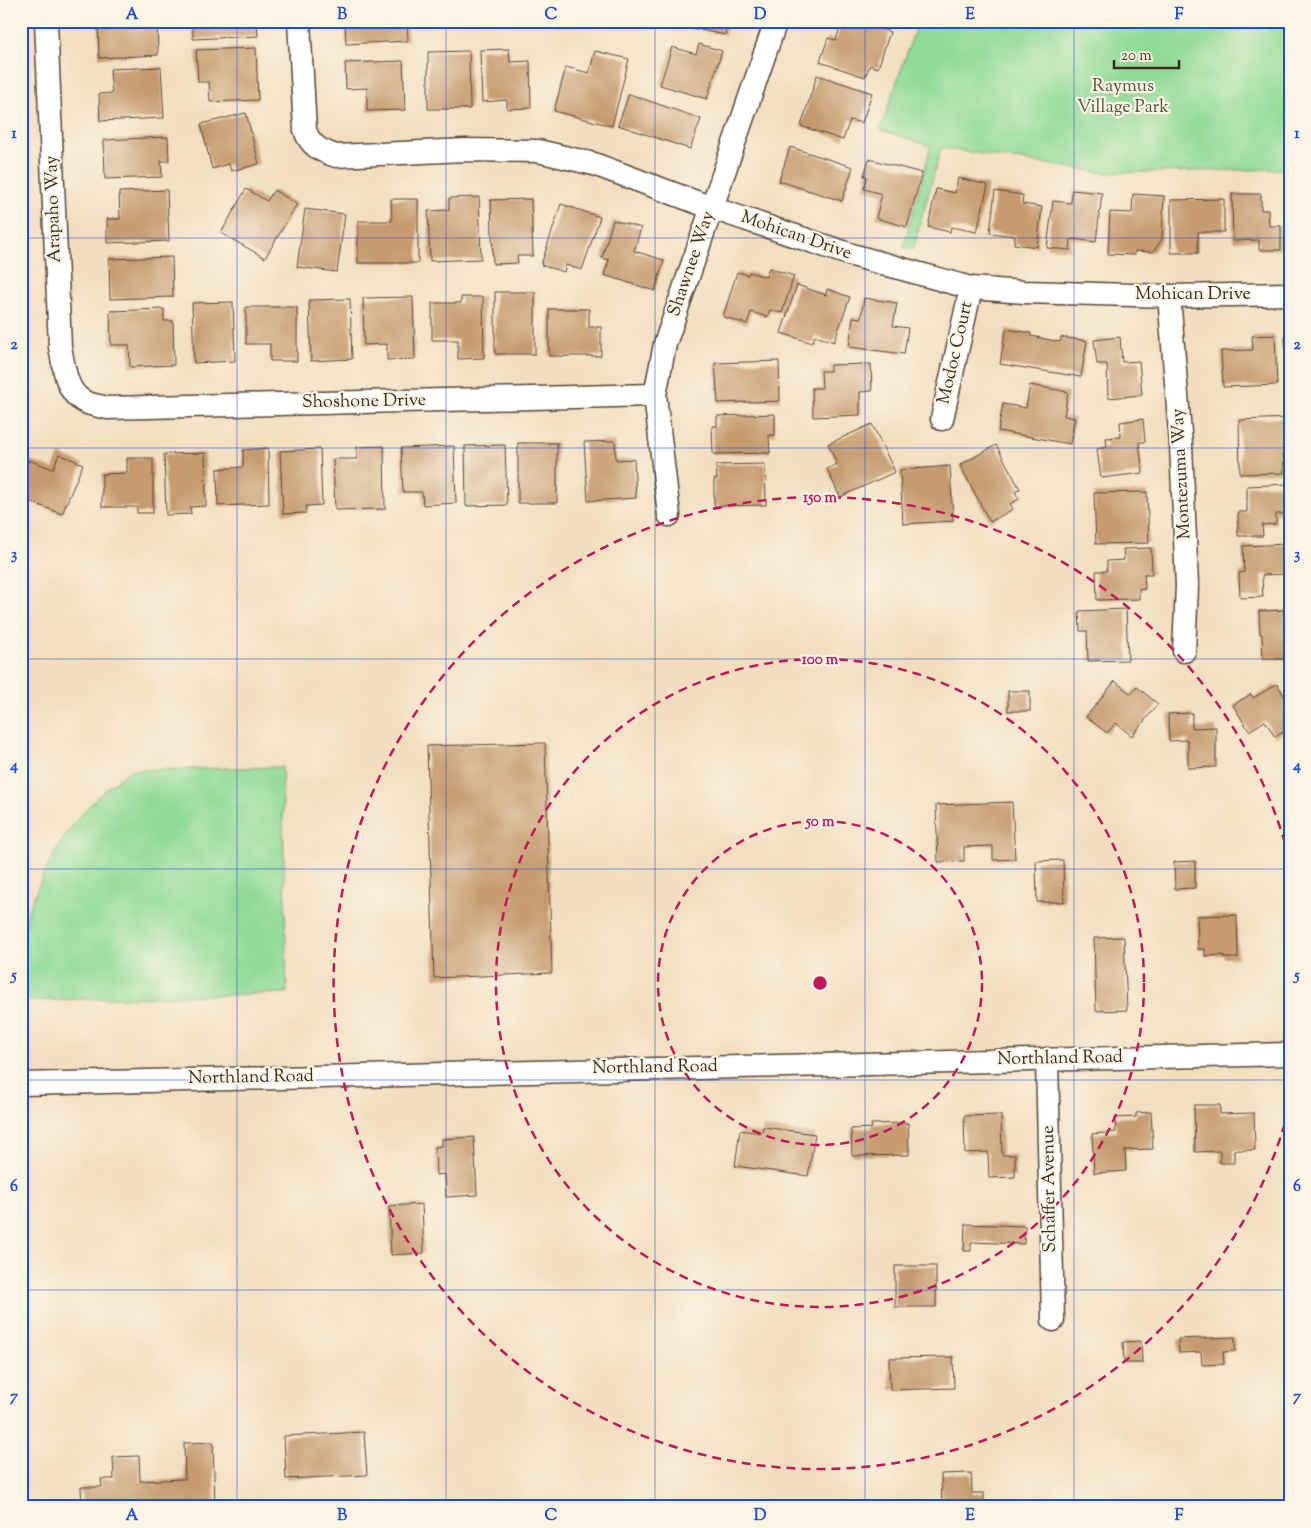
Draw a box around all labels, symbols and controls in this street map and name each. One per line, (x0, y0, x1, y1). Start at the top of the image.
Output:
text: A (126, 4, 139, 27)
text: B (337, 4, 347, 27)
text: C (545, 4, 558, 27)
text: D (754, 4, 767, 27)
text: E (965, 4, 975, 27)
text: F (1175, 4, 1184, 27)
scale bar (1114, 38, 1178, 70)
text: 20 m (1121, 46, 1152, 67)
park label: Raymus Village Park (1077, 74, 1169, 121)
text: 1 (11, 123, 17, 146)
text: 1 (1294, 123, 1300, 146)
street label: Arapaho Way (39, 155, 69, 263)
street label: Mohican Drive (737, 205, 855, 267)
street label: Shawnee Way (662, 208, 722, 320)
street label: Mohican Drive (1135, 282, 1251, 308)
street label: Modoc Court (932, 299, 980, 407)
text: 2 (10, 334, 18, 357)
text: 2 (1293, 334, 1301, 357)
street label: Shoshone Drive (302, 388, 426, 416)
street label: Montezuma Way (1166, 408, 1198, 540)
text: 150 m (803, 488, 837, 509)
text: 3 (11, 544, 18, 567)
text: 3 (1294, 544, 1301, 567)
text: 100 m (802, 650, 839, 671)
text: 4 (9, 755, 18, 778)
text: 4 (1292, 755, 1301, 778)
text: 50 m (805, 812, 835, 833)
text: 5 (9, 965, 17, 988)
text: 5 (1292, 965, 1300, 988)
centre of rings (811, 974, 829, 992)
street label: Northland Road (997, 1045, 1123, 1073)
street label: Northland Road (592, 1054, 718, 1082)
street label: Northland Road (188, 1064, 314, 1092)
street label: Schaffer Avenue (1036, 1125, 1064, 1253)
text: 6 (10, 1176, 18, 1199)
text: 6 (1293, 1176, 1301, 1199)
text: 7 (10, 1386, 19, 1409)
text: 7 (1293, 1386, 1302, 1409)
text: A (126, 1505, 139, 1528)
text: B (337, 1505, 347, 1528)
text: C (545, 1505, 558, 1528)
text: D (754, 1505, 767, 1528)
text: E (965, 1505, 975, 1528)
text: F (1175, 1505, 1184, 1528)

